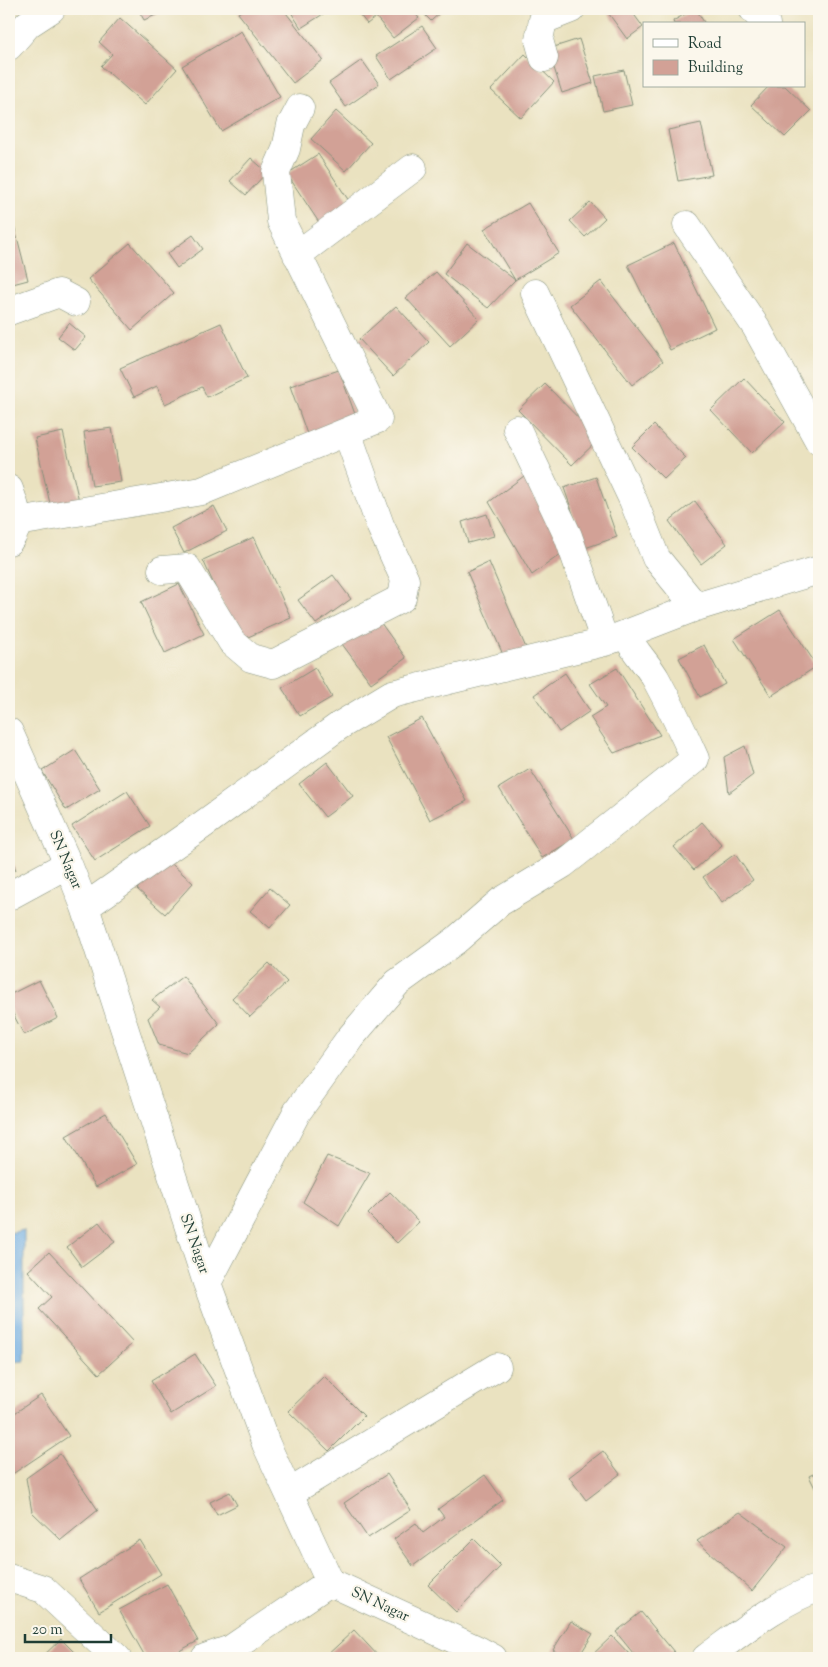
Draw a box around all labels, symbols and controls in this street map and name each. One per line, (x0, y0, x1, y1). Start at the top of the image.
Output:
legend (643, 22, 806, 88)
text: Road (688, 34, 722, 55)
text: Building (688, 58, 743, 79)
street label: SN Nagar (43, 827, 87, 893)
street label: SN Nagar (174, 1211, 214, 1277)
street label: SN Nagar (347, 1582, 413, 1628)
scale bar (25, 1612, 111, 1644)
text: 20 m (32, 1620, 63, 1641)

